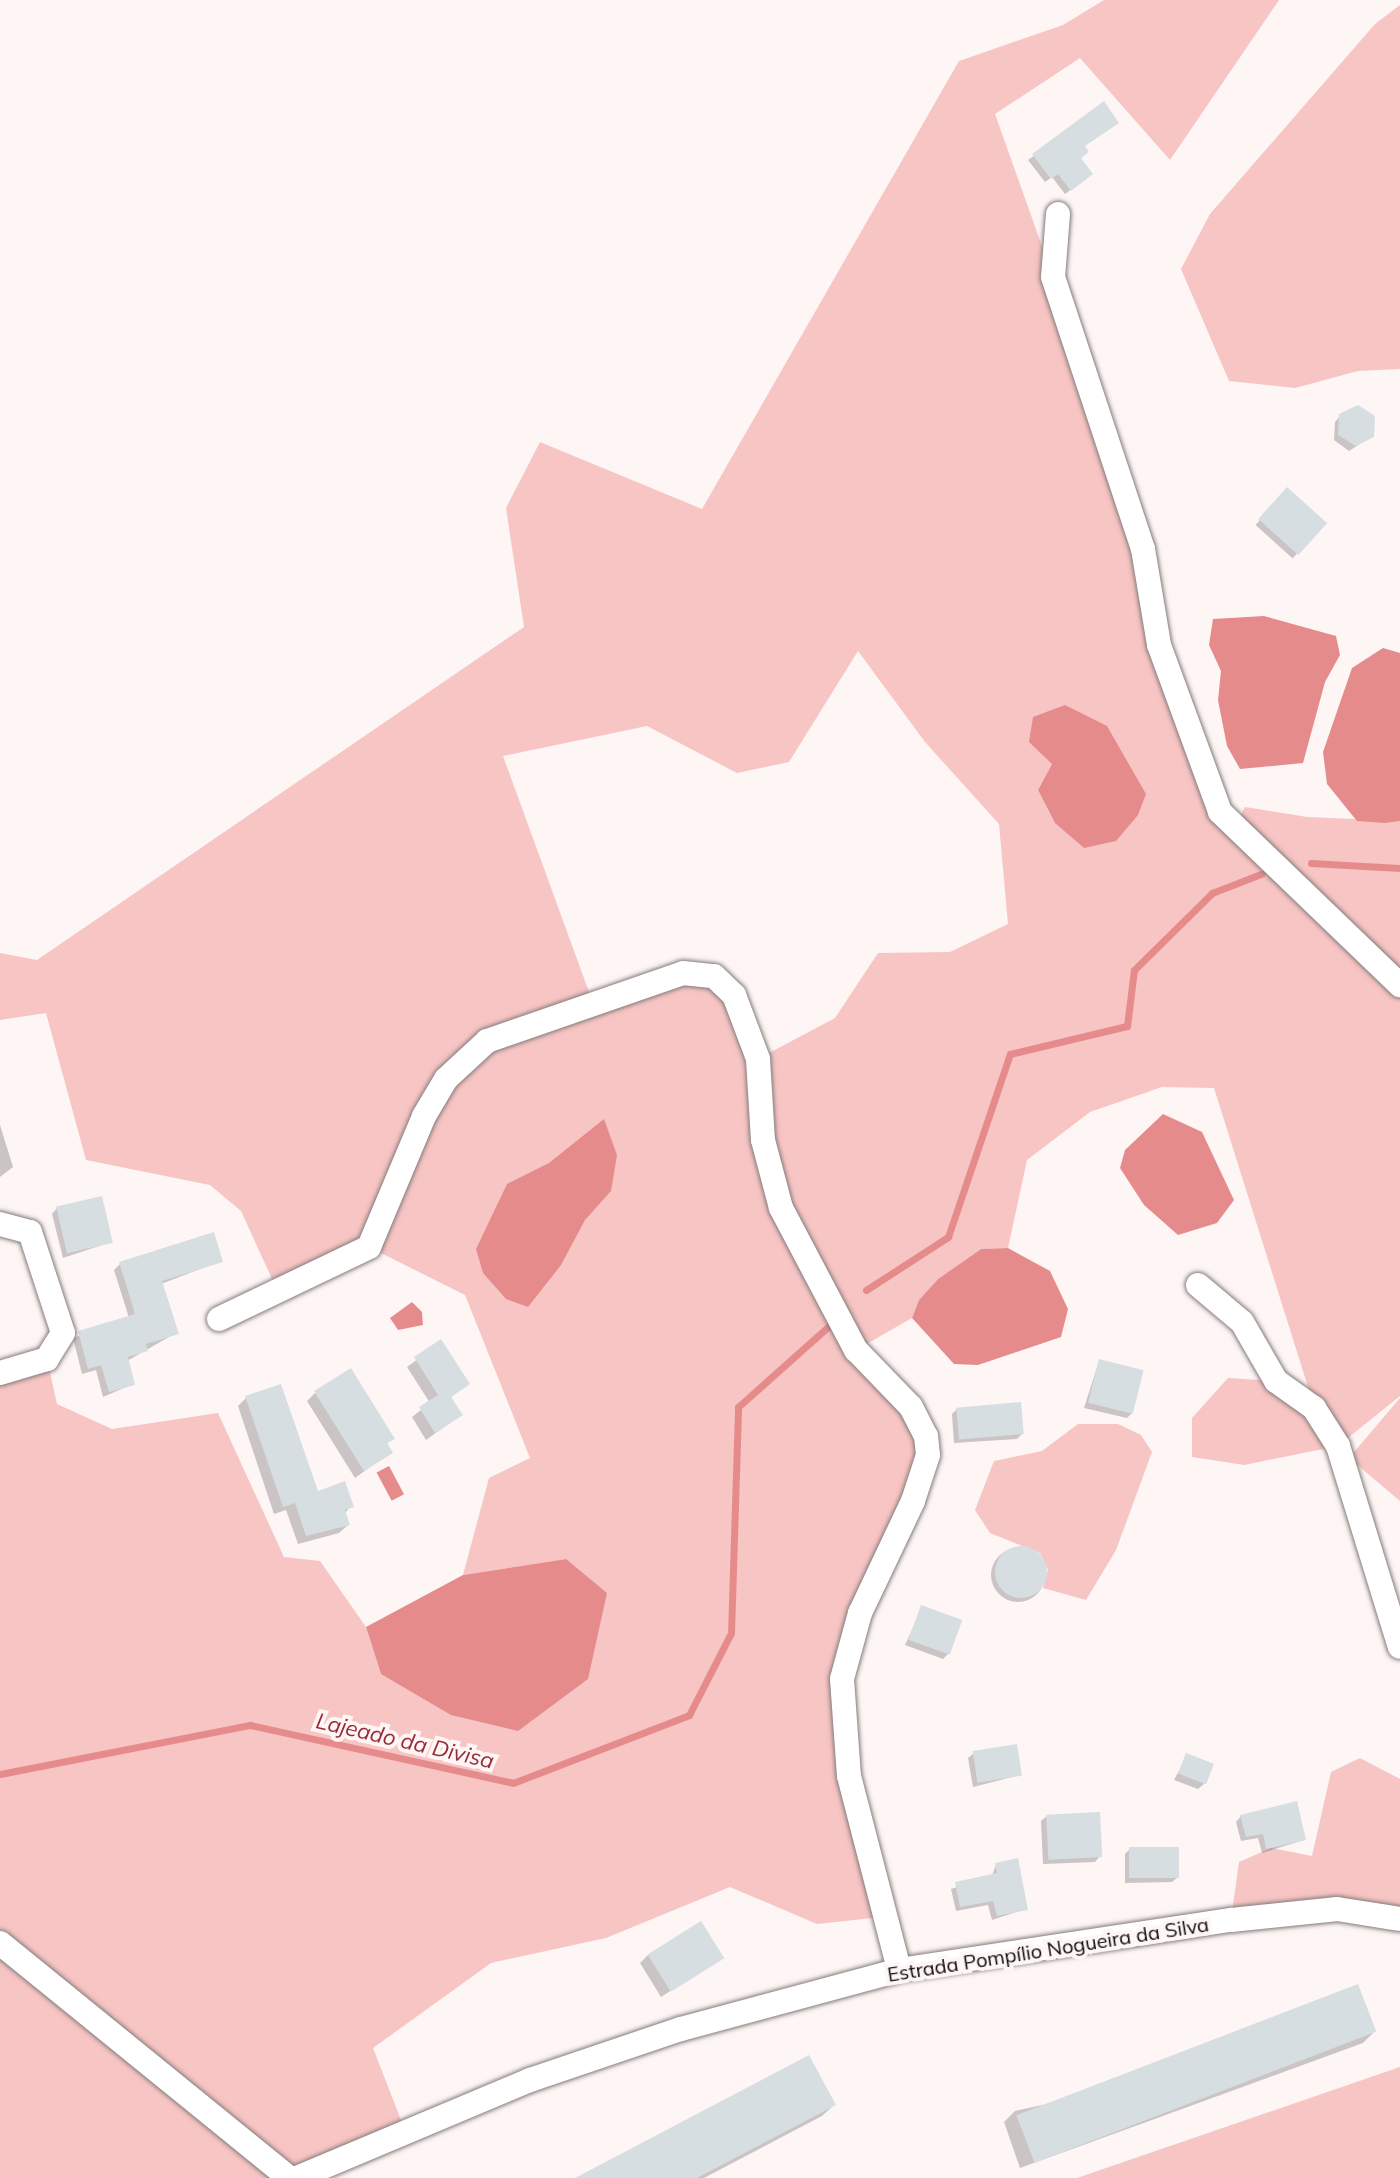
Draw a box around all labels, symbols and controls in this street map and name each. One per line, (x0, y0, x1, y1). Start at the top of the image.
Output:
water label: Lajeado da Divisa (313, 1708, 497, 1774)
street label: Estrada Pompílio Nogueira da Silva (886, 1912, 1210, 1986)

